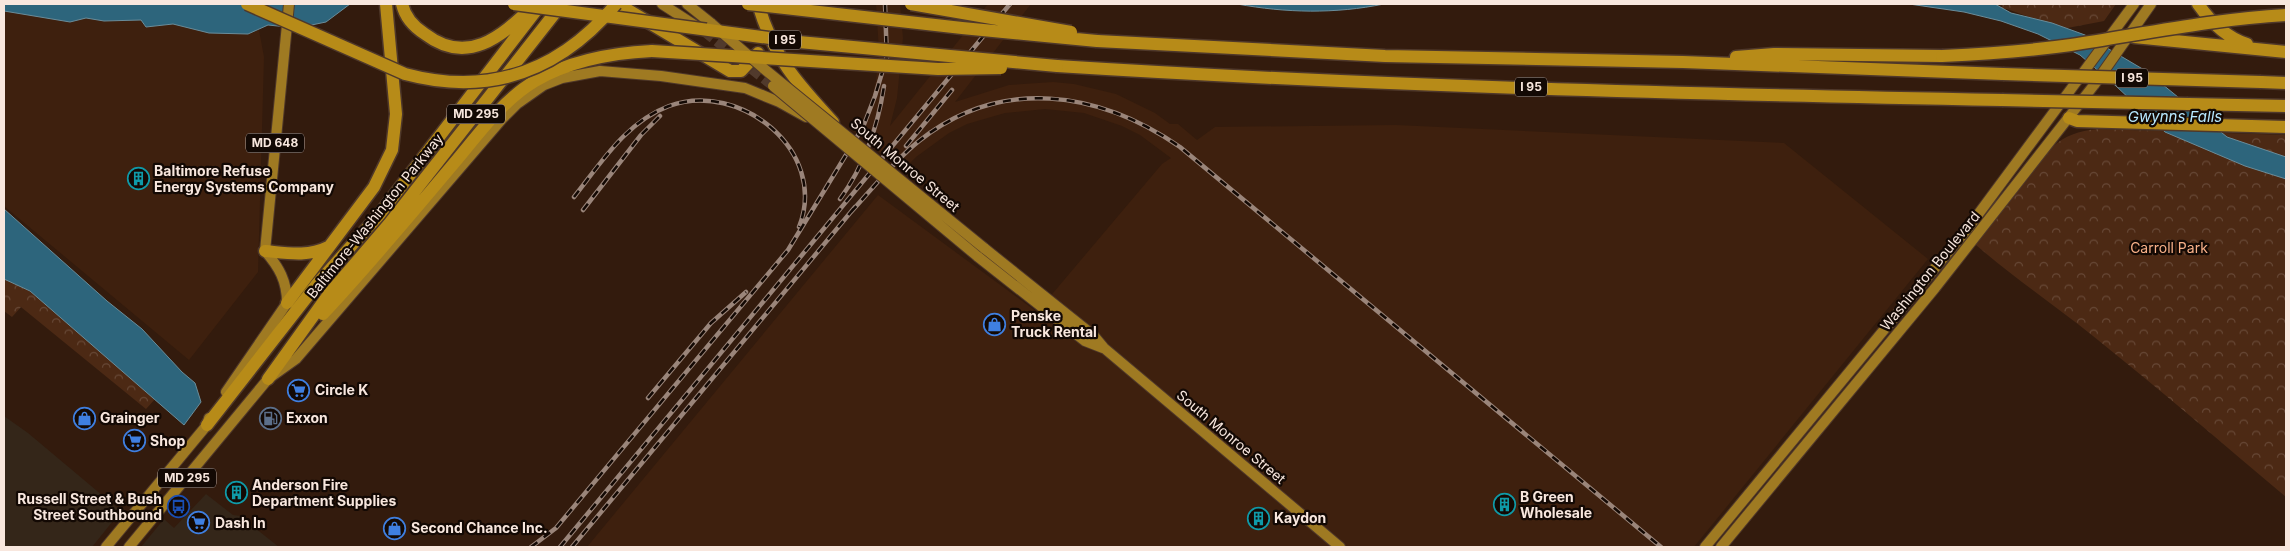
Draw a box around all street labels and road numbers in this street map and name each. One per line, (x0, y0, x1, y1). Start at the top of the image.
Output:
road number: I 95 (769, 30, 801, 50)
road number: I 95 (2116, 68, 2148, 88)
road number: I 95 (1515, 77, 1547, 96)
road number: MD 295 (447, 105, 505, 124)
street label: South Monroe Street (847, 114, 964, 215)
street label: Baltimore-Washington Parkway (303, 130, 446, 301)
road number: MD 648 (246, 134, 304, 152)
street label: Washington Boulevard (1876, 208, 1983, 334)
street label: South Monroe Street (1173, 386, 1290, 487)
road number: MD 295 (158, 468, 216, 488)

